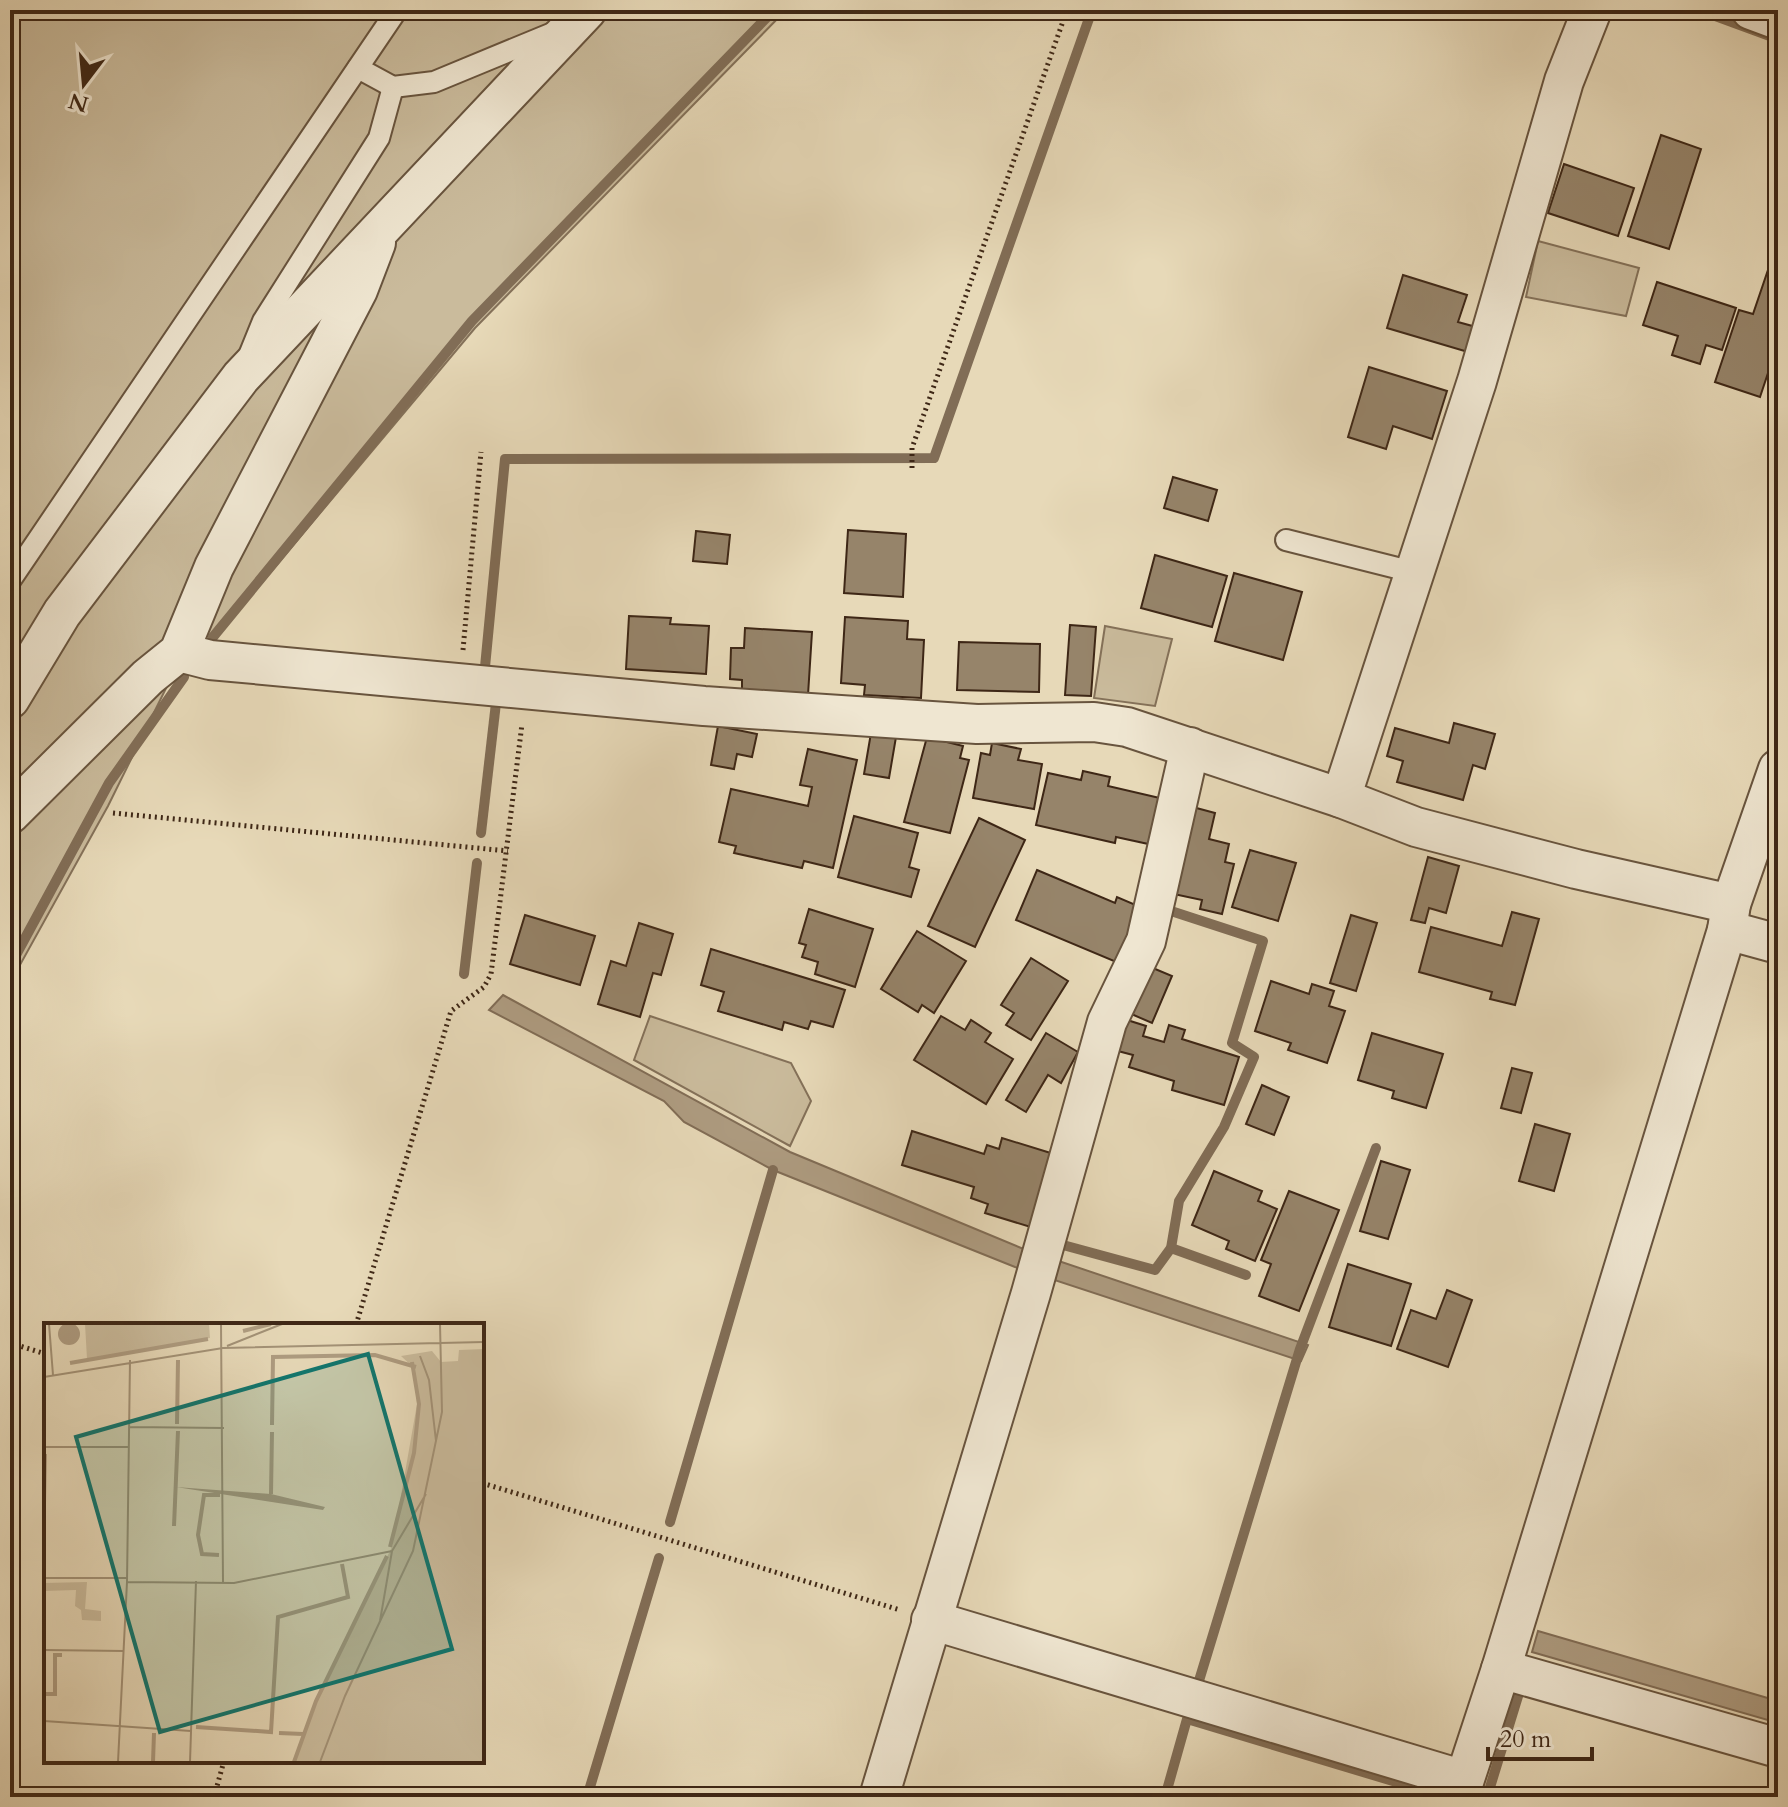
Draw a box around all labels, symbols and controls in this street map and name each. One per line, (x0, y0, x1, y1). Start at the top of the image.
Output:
north arrow (44, 44, 124, 124)
text: N (65, 85, 92, 119)
inset map (44, 1323, 484, 1763)
scale bar (1488, 1711, 1592, 1761)
text: 20 m (1500, 1723, 1552, 1756)

